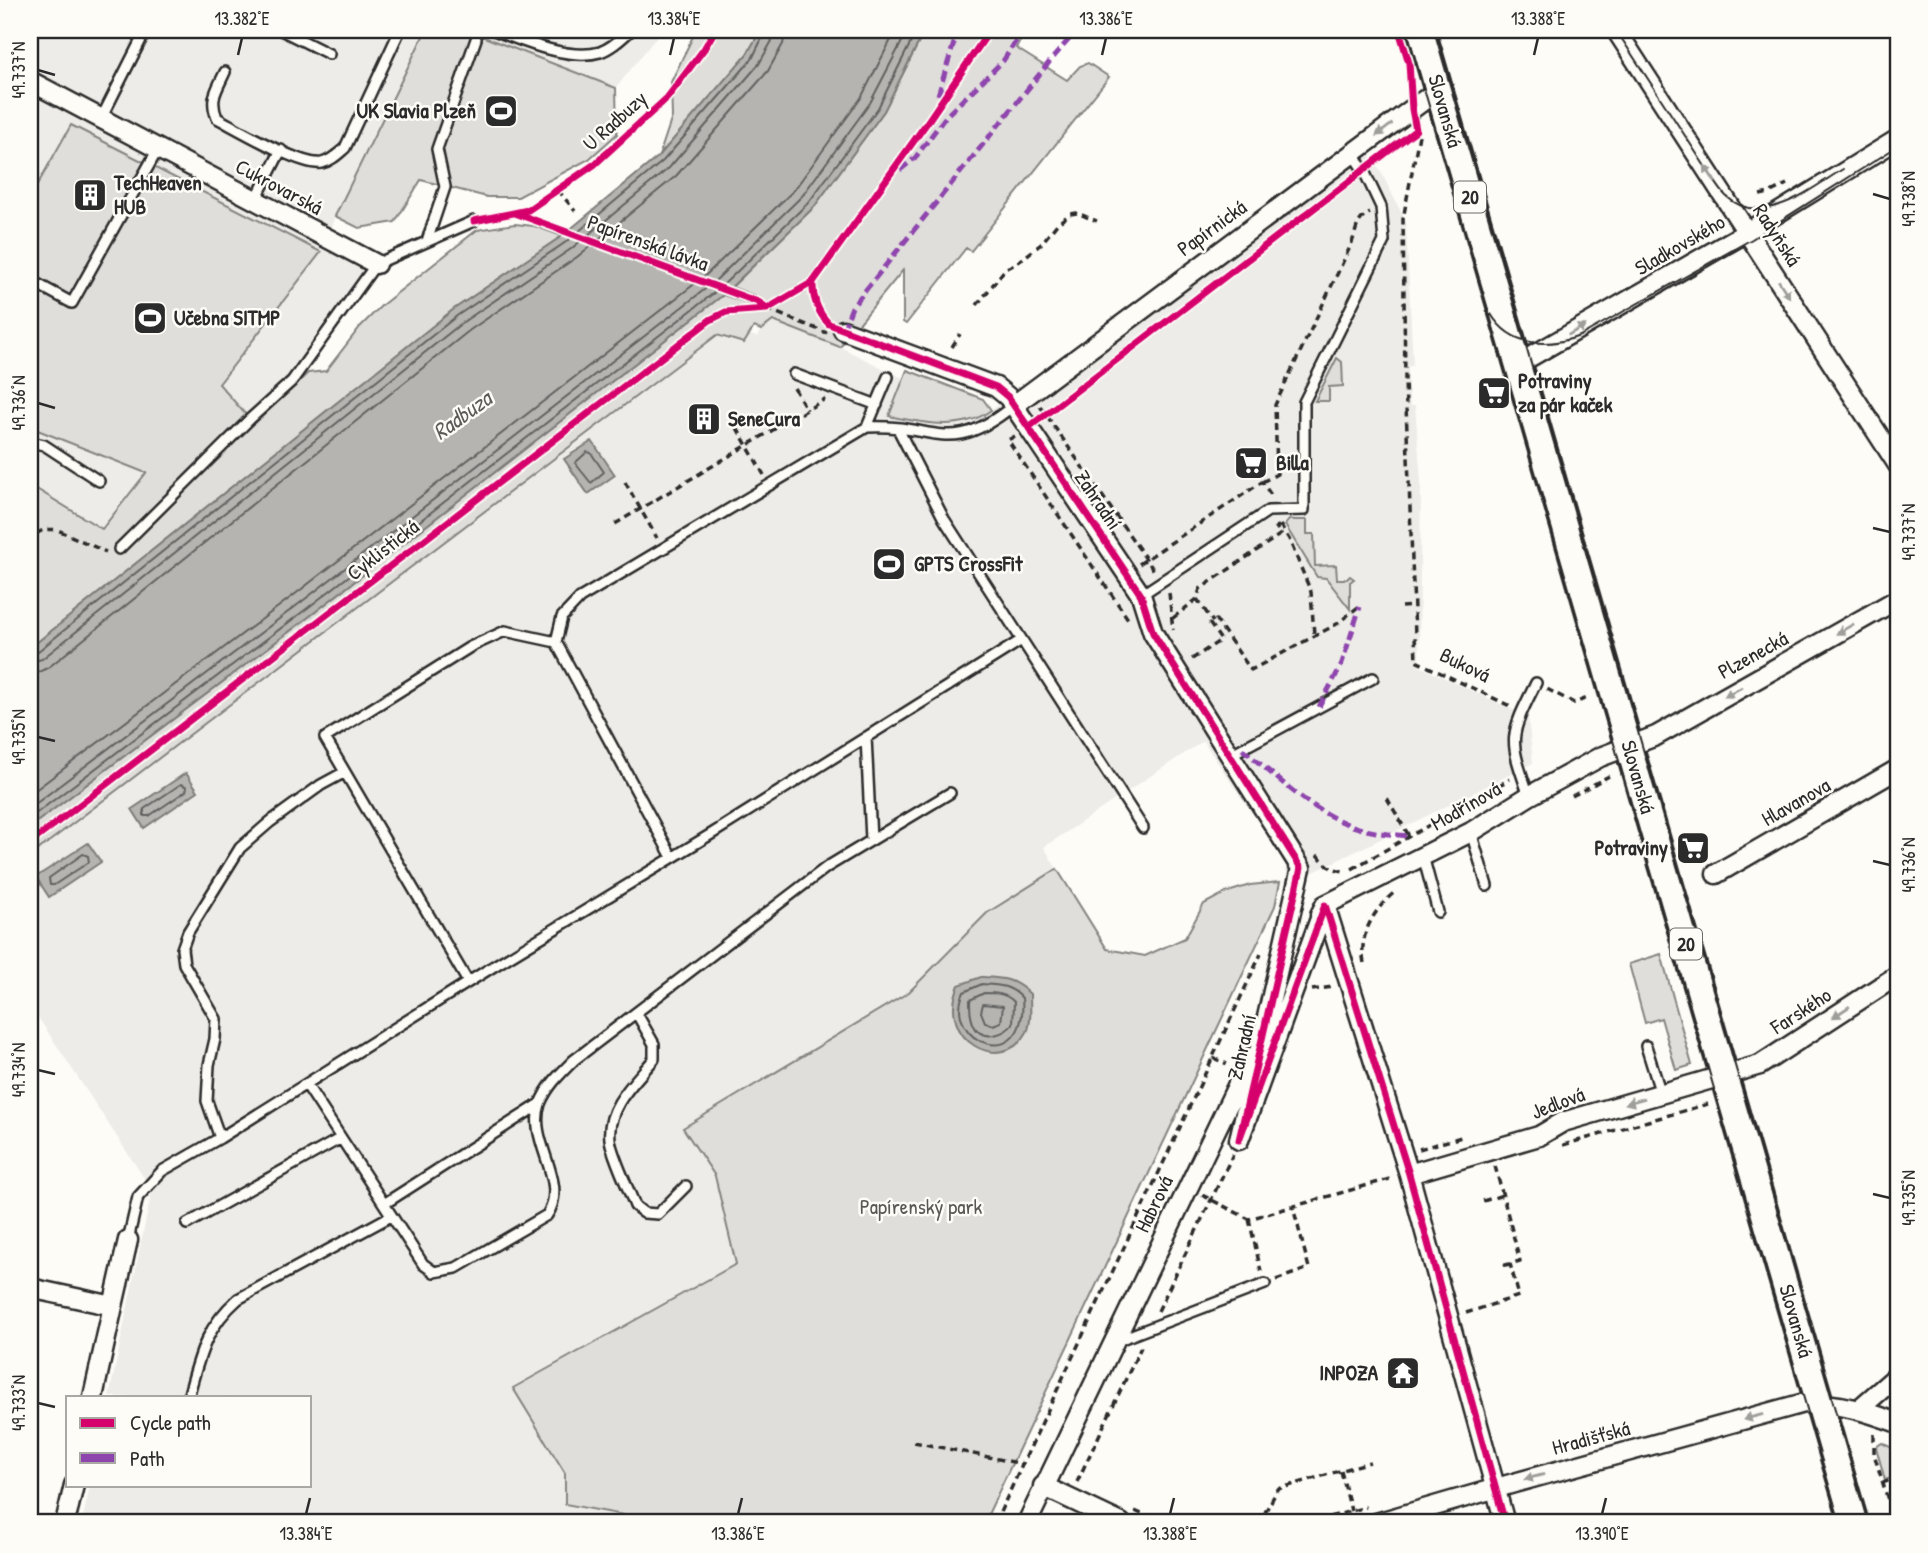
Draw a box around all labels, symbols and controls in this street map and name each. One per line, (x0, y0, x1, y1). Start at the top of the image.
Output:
text: 13.382°E (215, 6, 269, 31)
text: 13.384°E (647, 6, 701, 31)
text: 13.386°E (1079, 6, 1133, 31)
text: 13.388°E (1511, 6, 1565, 31)
text: 49.737°N (6, 42, 31, 98)
street label: Slovanská (1421, 71, 1470, 151)
street label: U Radbuzy (576, 84, 653, 157)
sports icon: UK Slavia Plzeň (482, 92, 520, 130)
place label: UK Slavia Plzeň (356, 96, 476, 125)
one-way arrow (1375, 122, 1393, 137)
street label: Cukrovarská (231, 151, 328, 222)
one-way arrow (1704, 165, 1717, 184)
place label: TechHeaven HUB (113, 168, 202, 221)
text: 49.738°N (1896, 171, 1921, 227)
building icon: TechHeaven HUB (71, 176, 109, 214)
road number: 20 (1454, 182, 1486, 212)
street label: Papírnická (1171, 193, 1252, 263)
street label: Radyňská (1746, 198, 1808, 272)
street label: Papírenská lávka (584, 207, 713, 278)
street label: Sladkovského (1629, 207, 1730, 282)
one-way arrow (1778, 279, 1791, 299)
sports icon: Učebna SITMP (131, 299, 169, 337)
place label: Učebna SITMP (174, 303, 280, 332)
one-way arrow (1568, 324, 1587, 337)
place label: Potraviny za pár kaček (1518, 366, 1613, 420)
supermarket icon: Potraviny za pár kaček (1475, 374, 1513, 412)
text: 49.736°N (6, 375, 31, 431)
water label: Radbuza (426, 382, 499, 447)
building icon: SeneCura (685, 400, 723, 438)
place label: SeneCura (728, 404, 801, 433)
supermarket icon: Billa (1232, 444, 1270, 482)
place label: Billa (1276, 448, 1309, 477)
street label: Zahradní (1068, 464, 1129, 535)
text: 49.737°N (1896, 504, 1921, 560)
street label: Cyklistická (340, 512, 425, 587)
sports icon: GPTS CrossFit (870, 545, 908, 583)
place label: GPTS CrossFit (914, 549, 1023, 578)
street label: Plzenecká (1712, 623, 1793, 686)
one-way arrow (1836, 623, 1855, 635)
street label: Buková (1435, 640, 1495, 689)
one-way arrow (1723, 686, 1743, 698)
text: 49.735°N (6, 709, 31, 765)
street label: Slovanská (1614, 737, 1663, 817)
street label: Hlavanova (1756, 770, 1835, 833)
street label: Modřínová (1425, 774, 1506, 837)
supermarket icon: Potraviny (1674, 829, 1712, 867)
place label: Potraviny (1594, 833, 1668, 863)
text: 49.736°N (1896, 837, 1921, 893)
road number: 20 (1670, 928, 1702, 960)
street label: Farského (1764, 980, 1837, 1041)
one-way arrow (1832, 1005, 1850, 1019)
street label: Zahradní (1220, 1011, 1263, 1083)
text: 49.734°N (6, 1043, 31, 1097)
street label: Jedlová (1527, 1079, 1589, 1126)
one-way arrow (1625, 1097, 1646, 1107)
text: 49.735°N (1896, 1170, 1921, 1226)
street label: Habrová (1127, 1171, 1180, 1237)
park label: Papírenský park (860, 1192, 983, 1221)
street label: Slovanská (1772, 1281, 1821, 1361)
temple icon: INPOZA (1384, 1354, 1422, 1392)
place label: INPOZA (1319, 1358, 1379, 1387)
text: 49.733°N (6, 1375, 31, 1431)
legend (66, 1396, 312, 1486)
text: Cycle path (130, 1408, 211, 1437)
one-way arrow (1742, 1412, 1764, 1423)
street label: Hradišťská (1549, 1413, 1633, 1462)
text: Path (130, 1444, 165, 1473)
one-way arrow (1523, 1473, 1544, 1483)
text: 13.384°E (279, 1521, 333, 1546)
text: 13.386°E (711, 1521, 765, 1546)
text: 13.388°E (1143, 1521, 1197, 1546)
text: 13.390°E (1575, 1521, 1629, 1546)

